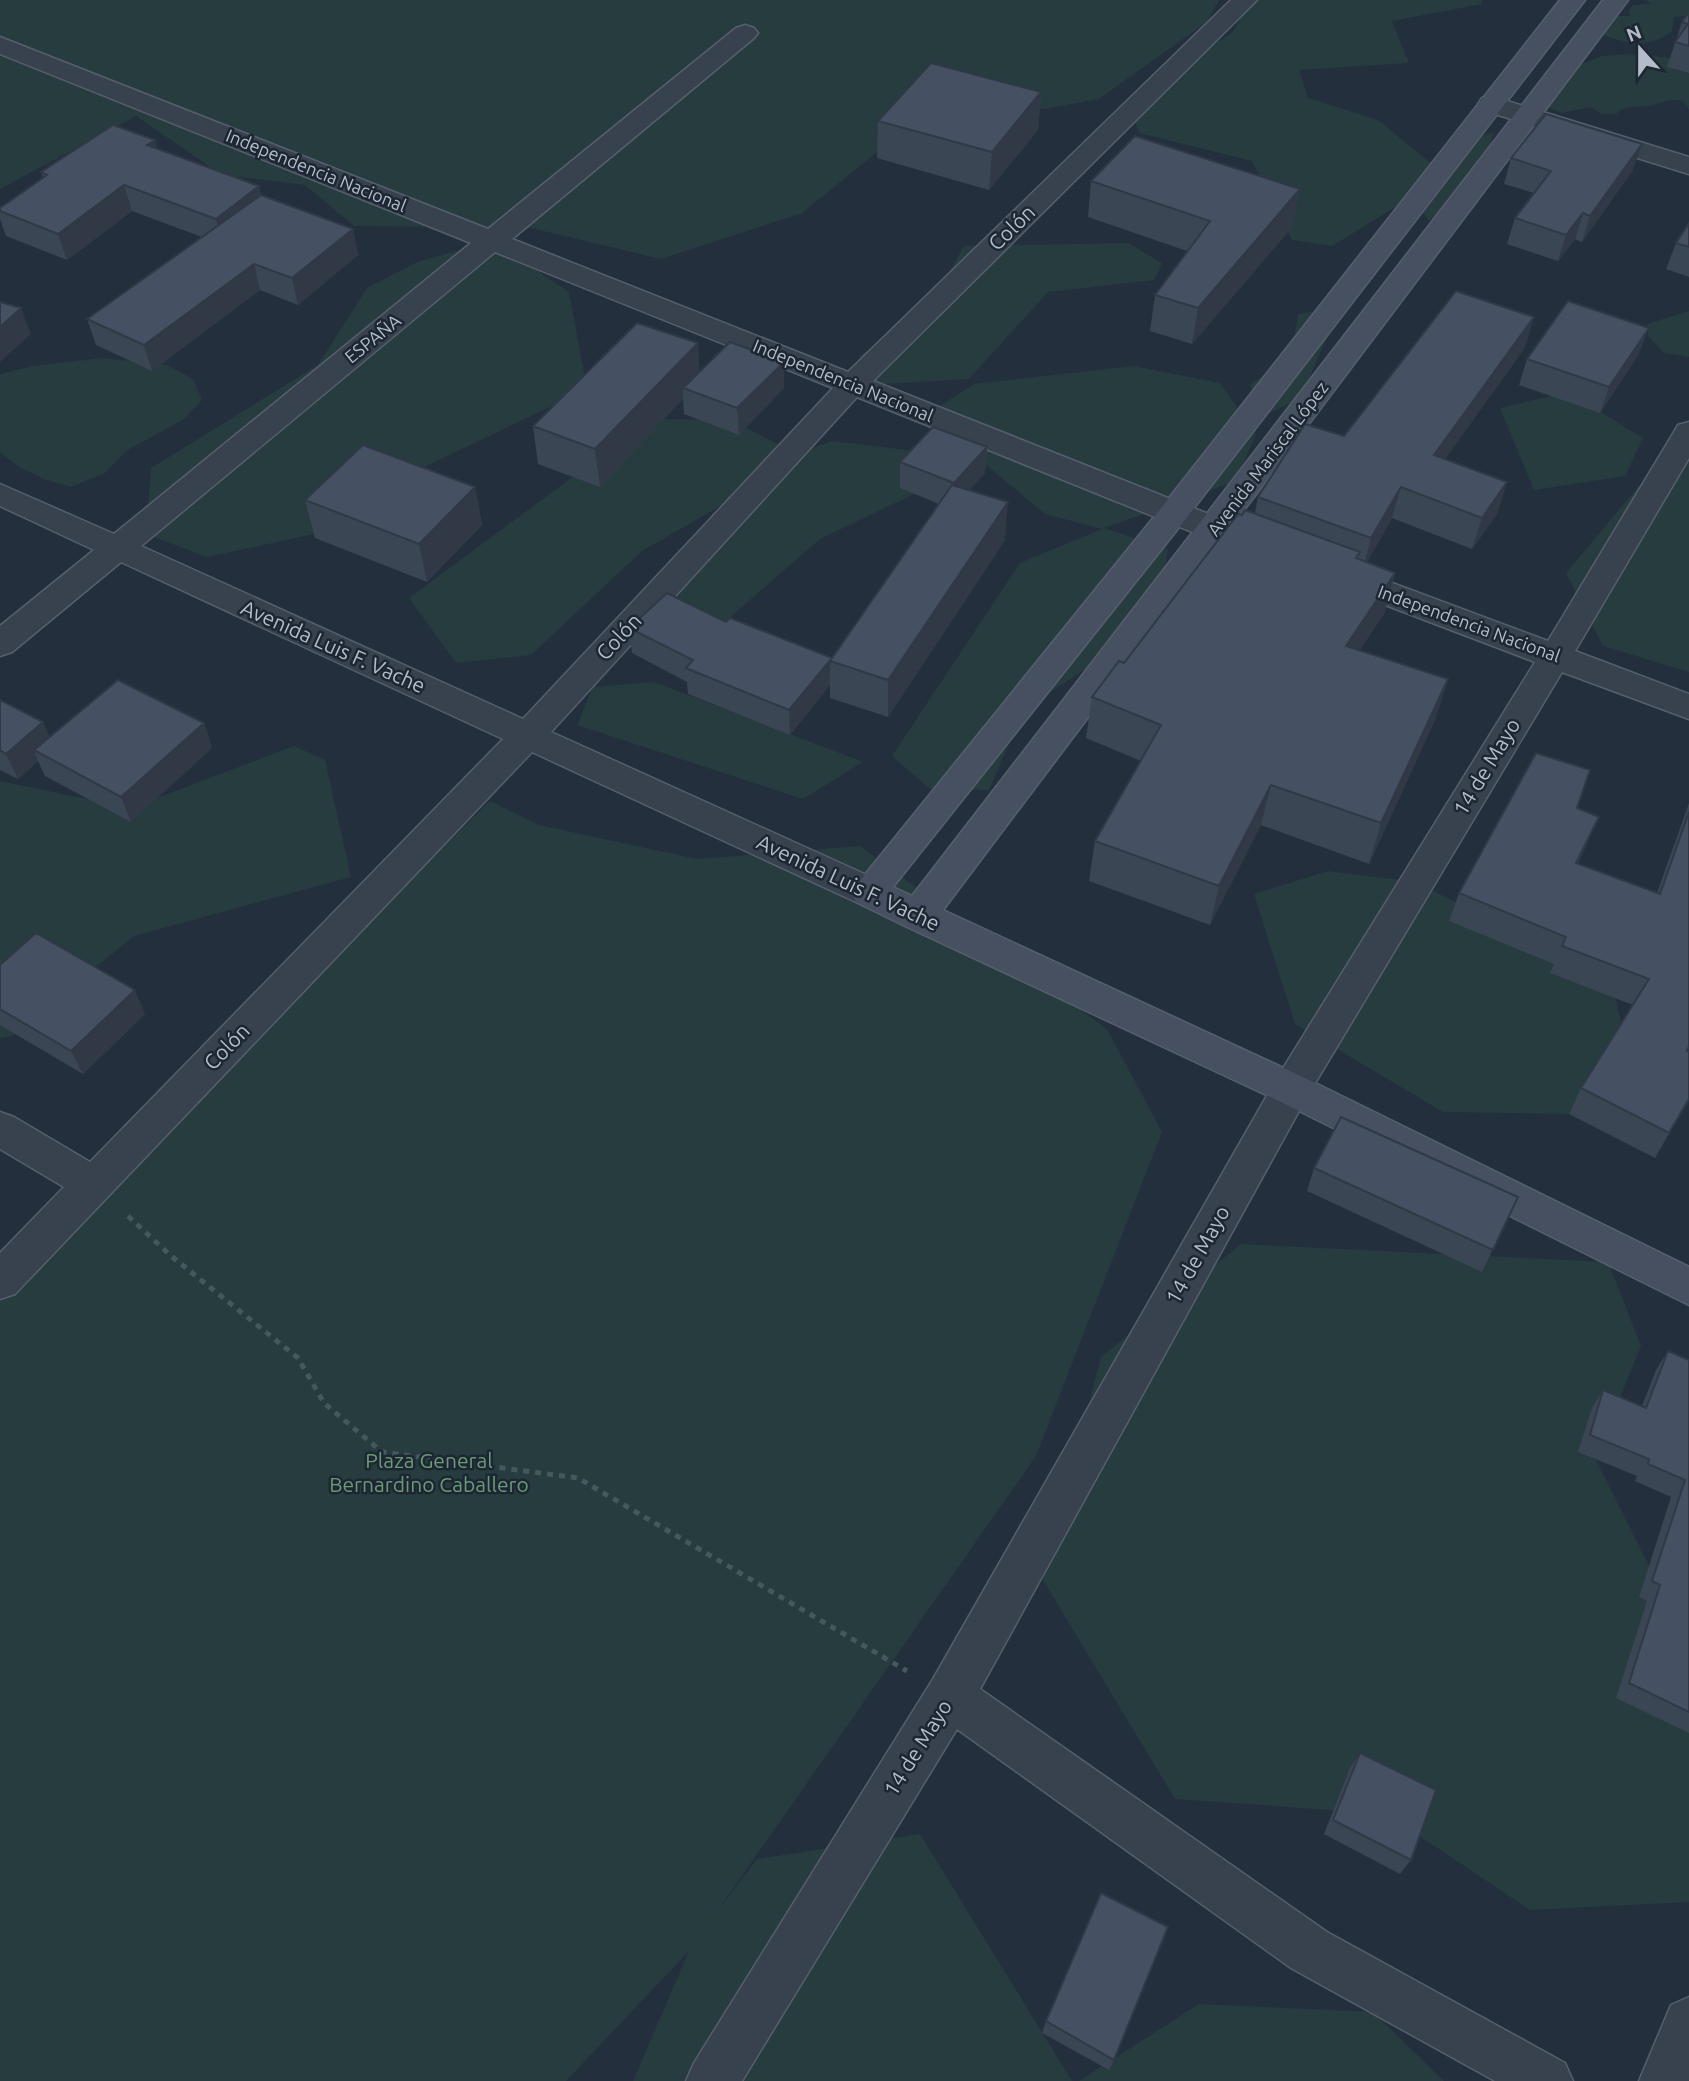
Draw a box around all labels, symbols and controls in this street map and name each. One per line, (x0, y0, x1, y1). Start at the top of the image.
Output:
north arrow (1605, 14, 1675, 84)
text: N (1623, 20, 1644, 46)
street label: Independencia Nacional (223, 125, 410, 216)
street label: Colón (983, 200, 1039, 255)
street label: ESPAÑA (340, 309, 404, 367)
street label: Independencia Nacional (750, 335, 937, 426)
street label: Avenida Mariscal López (1203, 378, 1332, 539)
street label: Independencia Nacional (1375, 581, 1564, 665)
street label: Avenida Luis F. Vache (238, 595, 429, 697)
street label: Colón (591, 608, 646, 665)
street label: 14 de Mayo (1448, 714, 1524, 819)
street label: Avenida Luis F. Vache (753, 829, 944, 935)
street label: Colón (199, 1018, 254, 1074)
street label: 14 de Mayo (1160, 1201, 1234, 1308)
park label: Plaza General Bernardino Caballero (329, 1448, 529, 1496)
street label: 14 de Mayo (878, 1695, 956, 1800)

